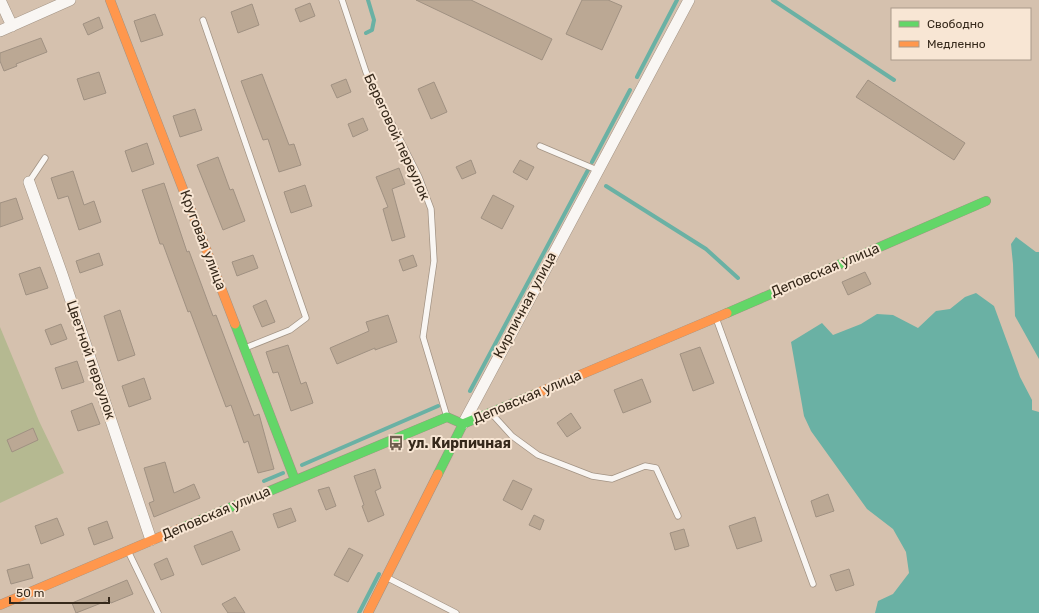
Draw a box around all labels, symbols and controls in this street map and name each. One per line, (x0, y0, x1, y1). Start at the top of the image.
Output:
legend (891, 8, 1031, 60)
text: Свободно (927, 17, 984, 31)
text: Медленно (927, 37, 986, 51)
street label: Береговой переулок (360, 71, 434, 203)
street label: Круговая улица (176, 188, 230, 292)
street label: Деповская улица (768, 239, 882, 301)
street label: Кирпичная улица (490, 249, 560, 361)
street label: Цветной переулок (63, 298, 119, 422)
street label: Деповская улица (470, 366, 584, 428)
bus stop icon: ул. Кирпичная (387, 434, 405, 452)
place label: ул. Кирпичная (408, 435, 511, 452)
street label: Деповская улица (159, 482, 273, 544)
scale bar (10, 579, 109, 605)
text: 50 m (16, 586, 44, 600)

